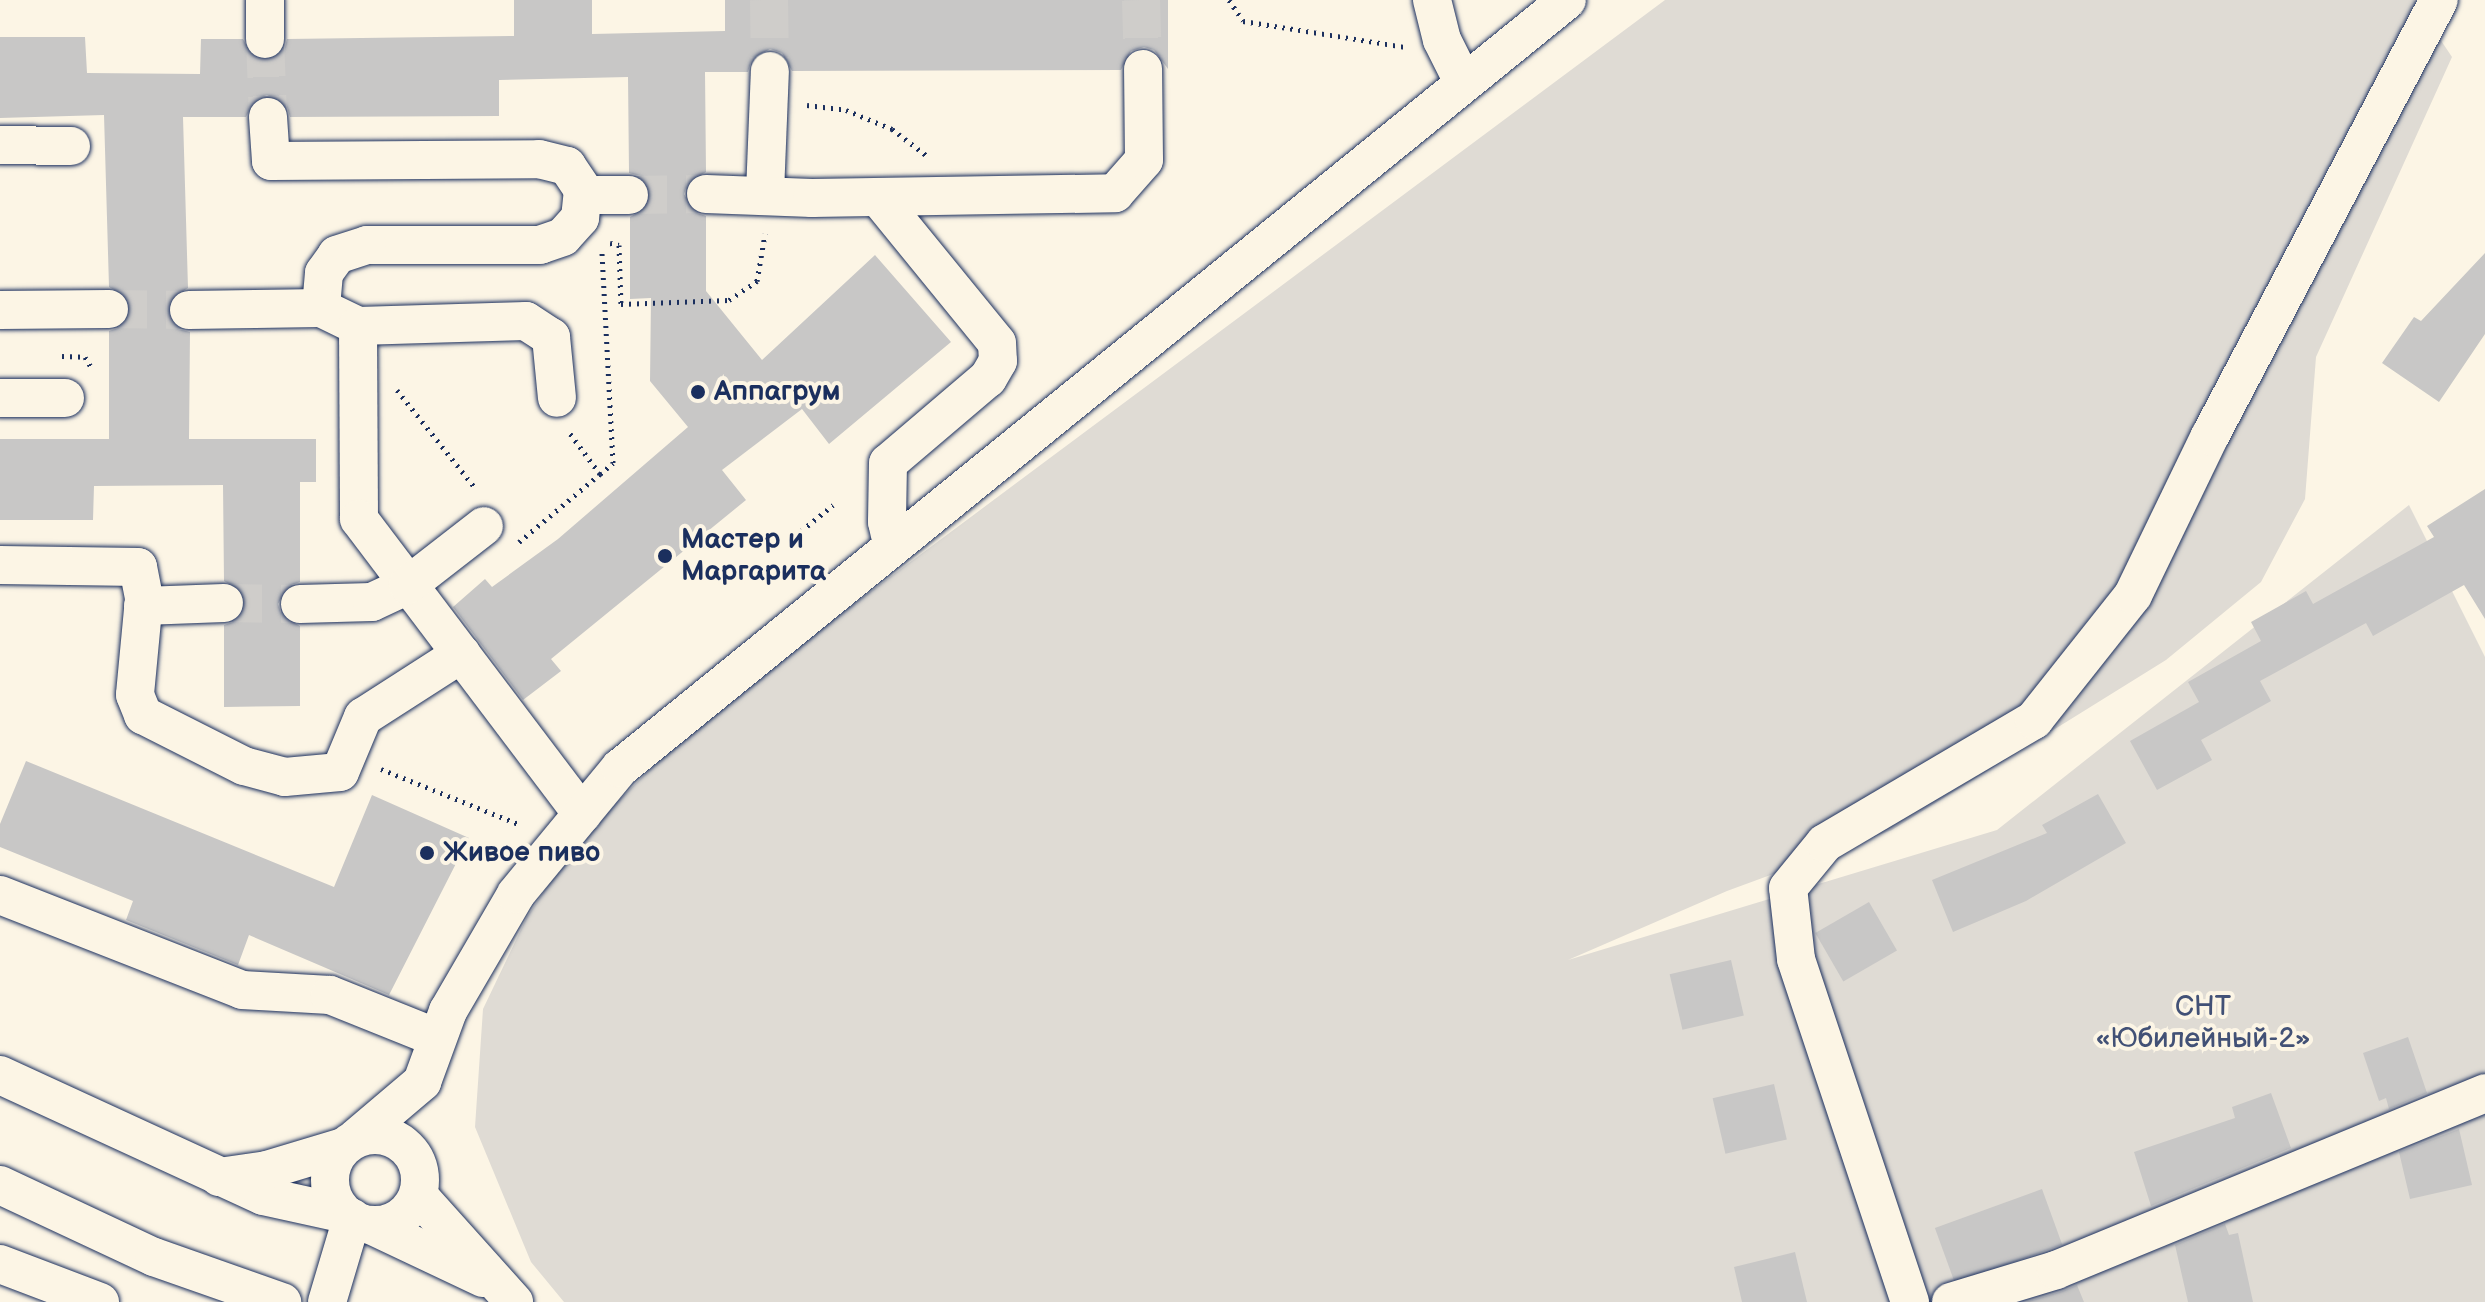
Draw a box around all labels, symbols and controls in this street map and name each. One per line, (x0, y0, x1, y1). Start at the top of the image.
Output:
place label: Аппагрум (714, 375, 841, 409)
marker: Аппагрум (689, 383, 707, 401)
place label: Мастер и Маргарита (681, 523, 826, 589)
marker: Мастер и Маргарита (656, 547, 674, 565)
place label: Живое пиво (443, 836, 600, 870)
marker: Живое пиво (418, 844, 436, 862)
park label: СНТ «Юбилейный-2» (2095, 990, 2311, 1056)

